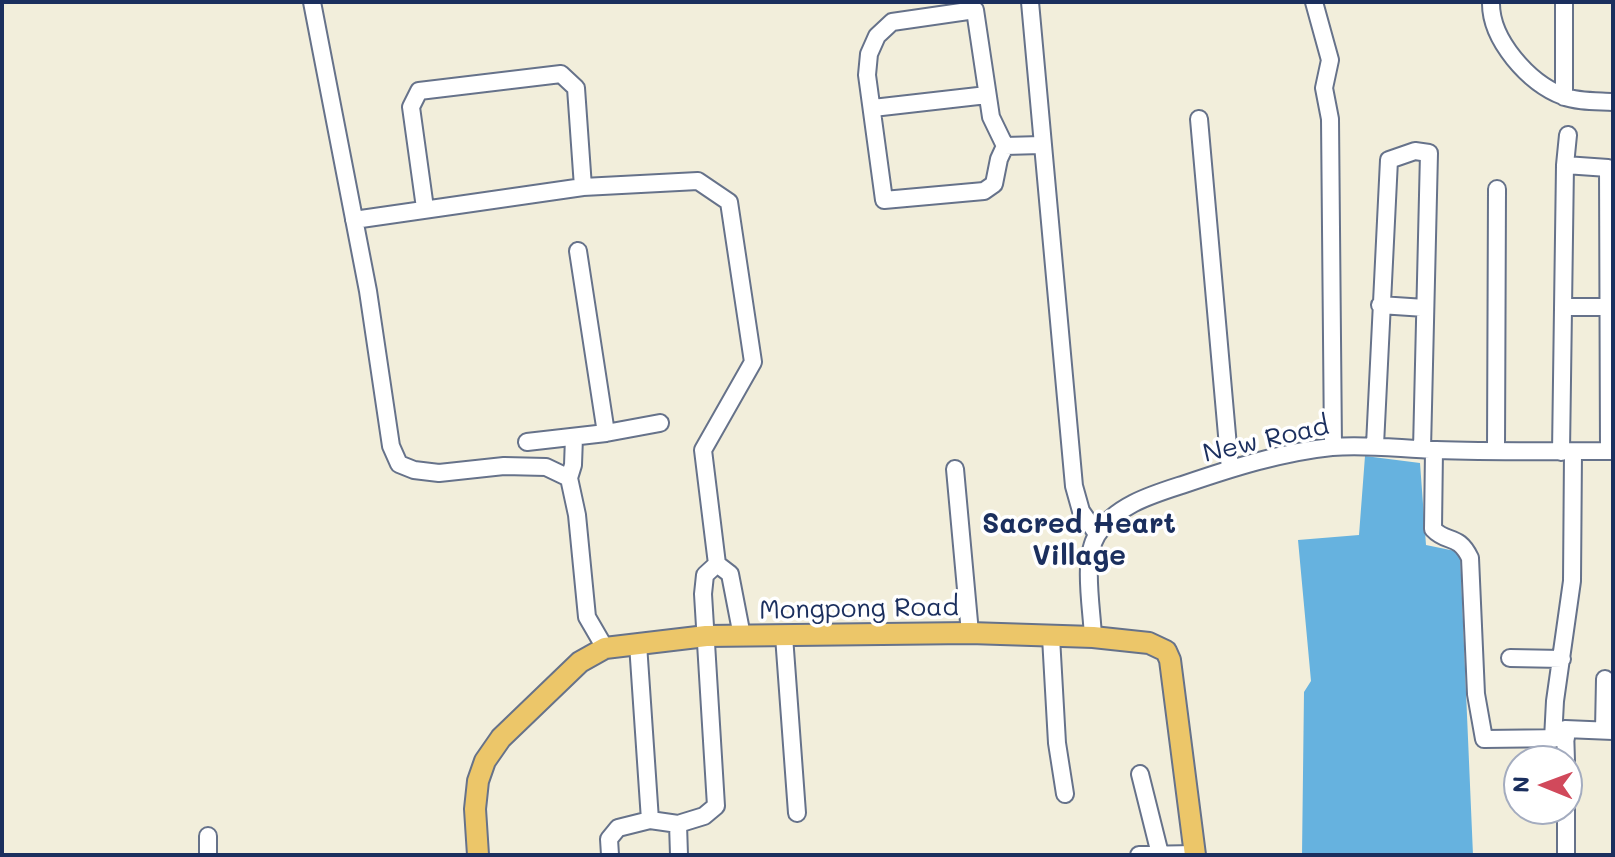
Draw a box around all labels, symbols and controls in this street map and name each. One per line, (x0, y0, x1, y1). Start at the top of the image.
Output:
street label: New Road (1200, 410, 1332, 470)
district label: Sacred Heart Village (982, 507, 1176, 573)
street label: Mongpong Road (759, 592, 959, 626)
north arrow (1503, 745, 1583, 825)
text: N (1506, 776, 1535, 793)

